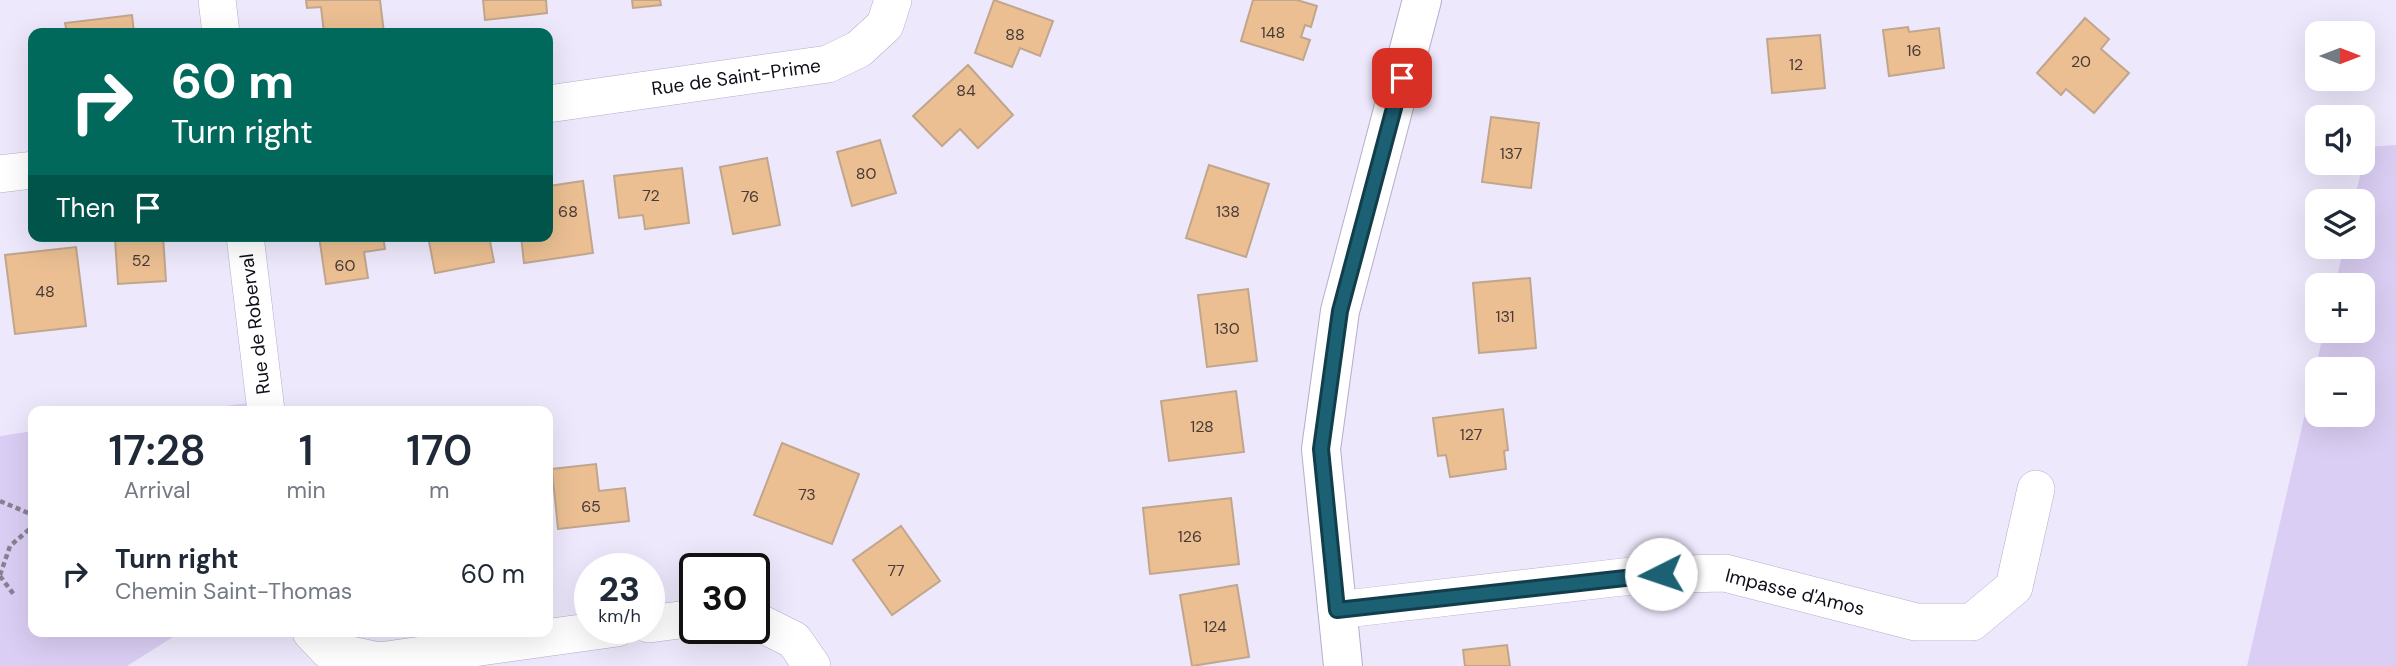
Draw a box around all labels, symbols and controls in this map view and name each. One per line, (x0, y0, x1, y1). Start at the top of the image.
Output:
north arrow (2305, 21, 2375, 91)
map controls (2305, 21, 2375, 427)
house number: 148 (1261, 22, 1285, 43)
house number: 88 (1005, 24, 1025, 45)
house number: 16 (1906, 40, 1922, 61)
pin (1372, 48, 1432, 108)
text: 60 m (171, 49, 294, 113)
house number: 20 (2071, 51, 2091, 72)
street label: Rue de Saint-Prime (650, 53, 822, 101)
house number: 12 (1789, 54, 1803, 75)
icon: right (56, 56, 147, 147)
icon: arrive (1383, 59, 1421, 97)
house number: 84 (956, 80, 976, 101)
button: sound (2305, 105, 2375, 175)
text: Turn right (171, 111, 313, 153)
house number: 137 (1500, 143, 1522, 164)
house number: 80 (856, 163, 876, 184)
house number: 72 (642, 185, 660, 206)
house number: 76 (741, 186, 759, 207)
icon: arrive (129, 189, 167, 227)
button: layers (2305, 189, 2375, 259)
text: Then (56, 191, 115, 225)
house number: 68 (558, 201, 578, 222)
house number: 138 (1216, 201, 1240, 222)
house number: 52 (132, 250, 150, 271)
street label: Rue de Roberval (234, 252, 276, 396)
house number: 60 (335, 255, 356, 276)
button: + (2305, 273, 2375, 343)
house number: 48 (35, 281, 55, 302)
house number: 131 (1495, 306, 1515, 327)
house number: 130 (1214, 318, 1240, 339)
button: − (2305, 357, 2375, 427)
house number: 128 (1190, 416, 1214, 437)
text: 17:28 (109, 423, 206, 478)
text: 1 (299, 423, 313, 478)
text: 170 (406, 423, 472, 478)
house number: 127 (1460, 424, 1482, 445)
text: Arrival (124, 475, 191, 505)
text: min (286, 475, 326, 505)
text: m (429, 475, 450, 505)
house number: 73 (798, 484, 816, 505)
house number: 65 (581, 496, 601, 517)
house number: 126 (1178, 526, 1202, 547)
position arrow (1624, 537, 1698, 611)
text: Turn right (115, 542, 239, 576)
speed limit sign: 30 (679, 553, 770, 644)
icon: right (56, 555, 94, 593)
text: 60 m (461, 557, 525, 591)
house number: 77 (887, 560, 905, 581)
street label: Impasse d'Amos (1723, 563, 1867, 621)
text: 23 (599, 566, 640, 612)
text: Chemin Saint-Thomas (115, 576, 352, 606)
text: km/h (598, 604, 641, 628)
house number: 124 (1203, 616, 1227, 637)

